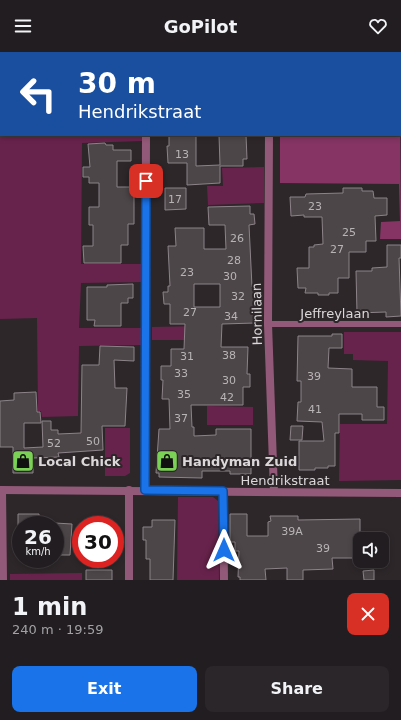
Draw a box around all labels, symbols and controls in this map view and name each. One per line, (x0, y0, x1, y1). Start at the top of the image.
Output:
icon: menu (12, 15, 34, 37)
icon: heart (367, 15, 389, 37)
text: GoPilot (164, 16, 237, 37)
text: 30 m (78, 67, 156, 100)
icon: left (12, 68, 64, 120)
text: Hendrikstraat (78, 101, 201, 122)
house number: 13 (175, 148, 189, 161)
pin (129, 164, 163, 198)
icon: arrive (135, 170, 157, 192)
house number: 17 (168, 193, 182, 206)
house number: 23 (308, 200, 322, 213)
house number: 25 (342, 226, 356, 239)
house number: 26 (230, 232, 244, 245)
house number: 27 (330, 243, 344, 256)
house number: 28 (227, 254, 241, 267)
house number: 23 (180, 266, 194, 279)
house number: 30 (223, 270, 237, 283)
street label: Hornilaan (249, 283, 265, 345)
house number: 32 (231, 290, 245, 303)
house number: 27 (183, 306, 197, 319)
street label: Jeffreylaan (299, 306, 370, 321)
house number: 34 (224, 310, 238, 323)
house number: 38 (222, 349, 236, 362)
house number: 31 (180, 350, 194, 363)
house number: 33 (174, 367, 188, 380)
house number: 39 (307, 370, 321, 383)
house number: 30 (222, 374, 236, 387)
house number: 35 (177, 388, 191, 401)
house number: 42 (220, 391, 234, 404)
house number: 41 (308, 403, 322, 416)
house number: 37 (174, 412, 188, 425)
house number: 50 (86, 435, 100, 448)
house number: 52 (47, 437, 61, 450)
shop icon: Local Chick (10, 448, 36, 474)
shop icon: Handyman Zuid (154, 448, 180, 474)
place label: Local Chick (38, 454, 121, 469)
place label: Handyman Zuid (182, 454, 297, 469)
street label: Hendrikstraat (241, 473, 330, 488)
speed limit sign: 30 (72, 516, 124, 568)
text: 26 (24, 525, 52, 549)
house number: 39A (281, 525, 303, 538)
position arrow (203, 529, 245, 571)
map controls (353, 532, 389, 568)
button: sound (353, 532, 389, 568)
house number: 39 (316, 542, 330, 555)
text: km/h (25, 546, 51, 557)
text: 1 min (12, 593, 87, 621)
button: close (347, 593, 389, 635)
text: 240 m · 19:59 (12, 622, 103, 637)
button: Exit (12, 666, 197, 712)
button: Share (205, 666, 389, 712)

